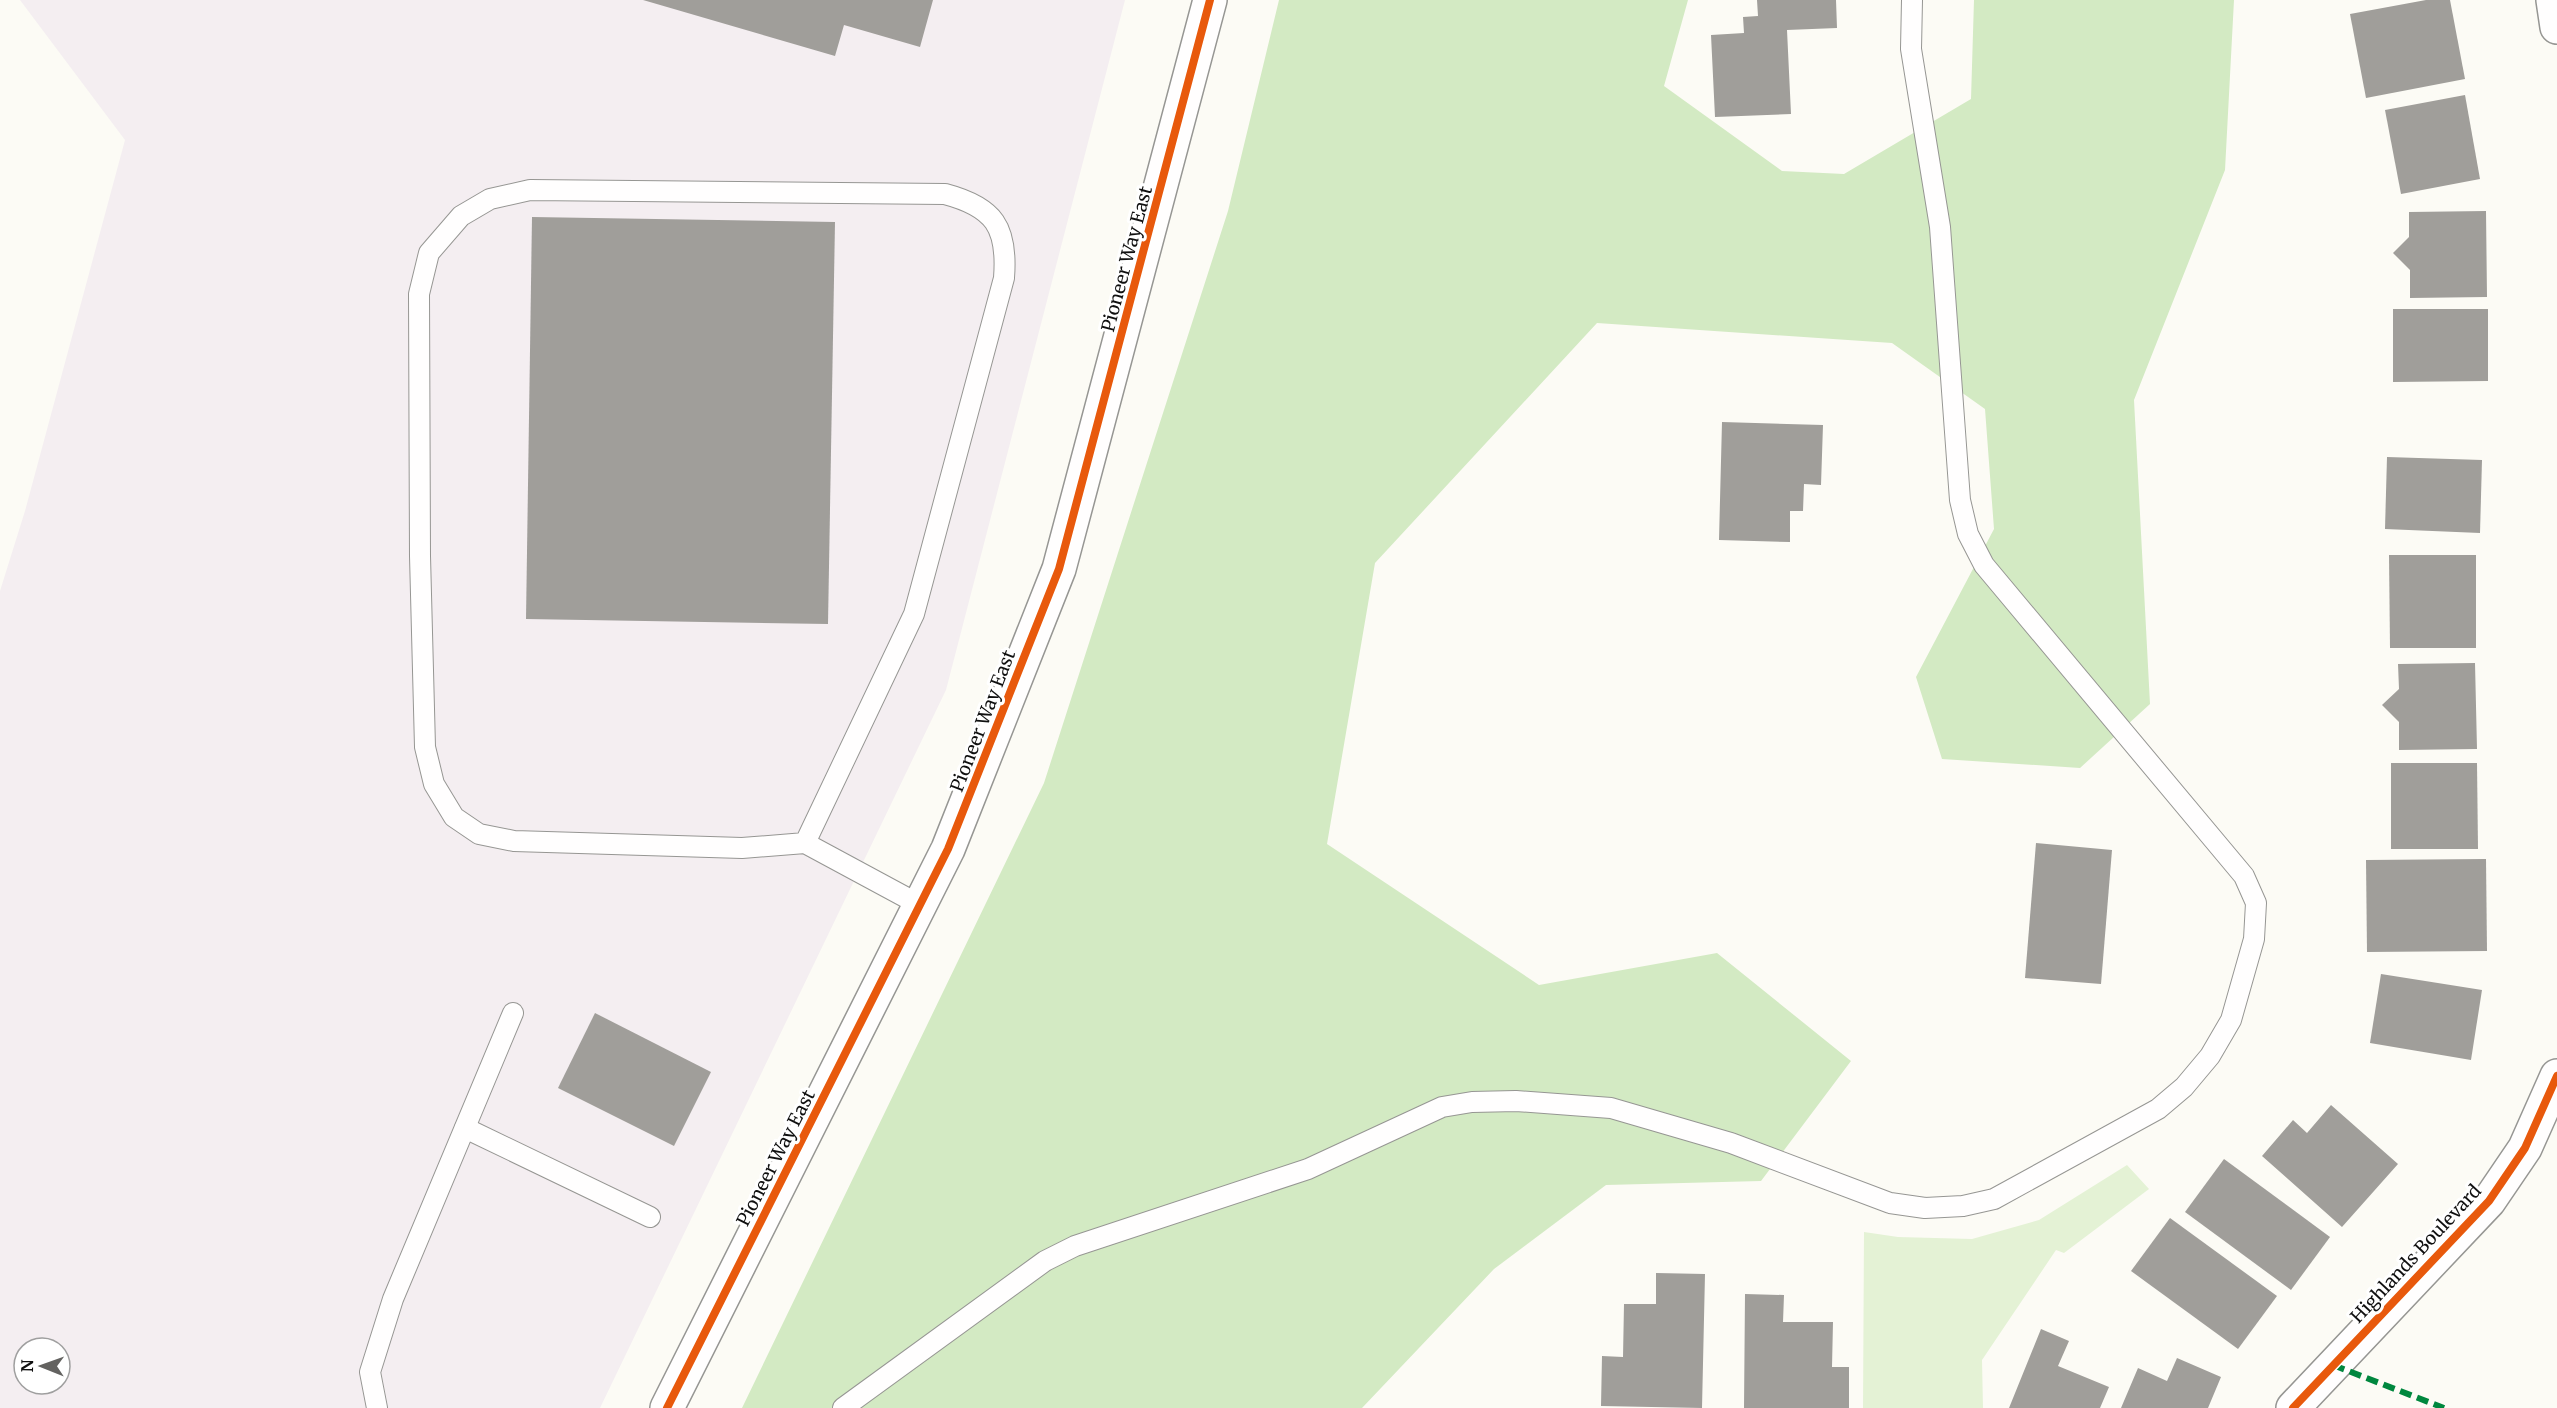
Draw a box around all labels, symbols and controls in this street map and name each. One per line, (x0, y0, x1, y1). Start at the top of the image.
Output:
street label: Pioneer Way East (1096, 183, 1157, 334)
street label: Pioneer Way East (945, 647, 1020, 795)
street label: Pioneer Way East (731, 1086, 820, 1230)
street label: Highlands Boulevard (2345, 1179, 2486, 1328)
north arrow (12, 1336, 72, 1396)
text: N (17, 1359, 37, 1372)

